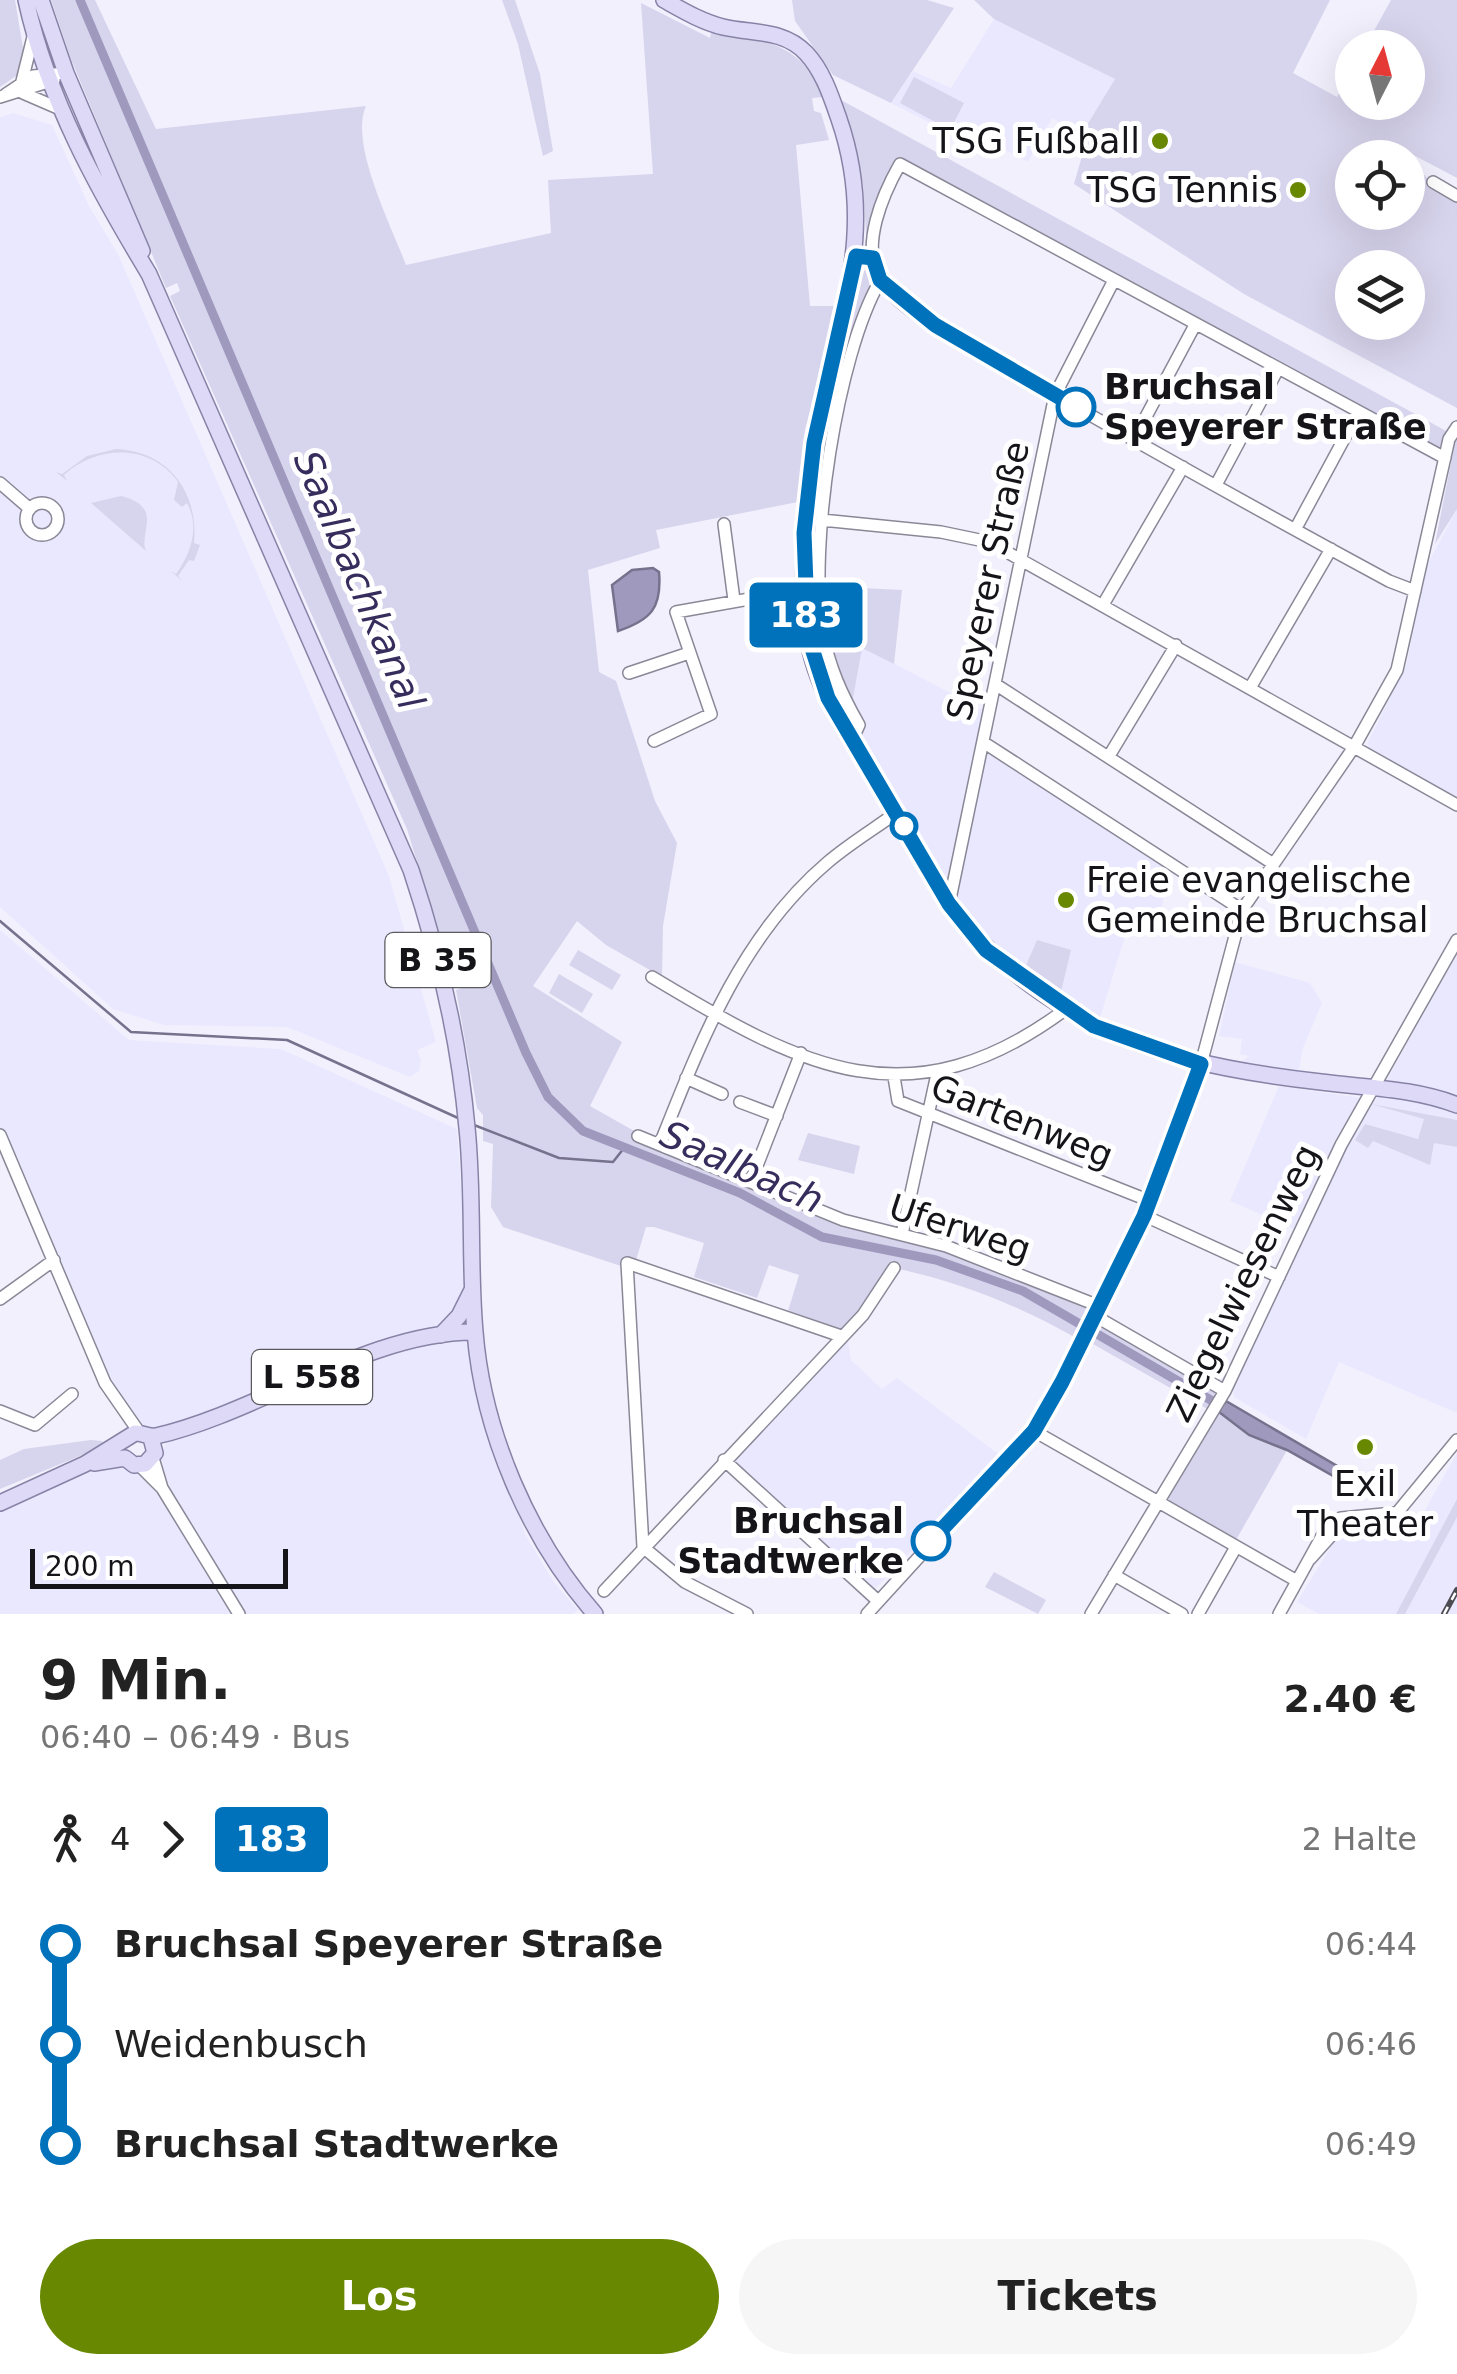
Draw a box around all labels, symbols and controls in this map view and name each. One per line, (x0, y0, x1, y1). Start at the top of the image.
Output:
north arrow (1335, 30, 1425, 120)
map controls (1335, 30, 1425, 340)
place label: TSG Fußball (932, 121, 1140, 161)
marker: TSG Fußball (1149, 130, 1171, 152)
button: locate (1335, 140, 1425, 230)
place label: TSG Tennis (1086, 170, 1278, 210)
marker: TSG Tennis (1287, 179, 1309, 201)
button: layers (1335, 250, 1425, 340)
place label: Bruchsal Speyerer Straße (1104, 367, 1427, 447)
marker: Bruchsal Speyerer Straße (1057, 388, 1095, 426)
street label: Speyerer Straße (939, 438, 1037, 724)
water label: Saalbachkanal (285, 444, 434, 716)
line badge: 183 (748, 582, 864, 648)
text: 183 (769, 595, 843, 635)
unlabelled marker (891, 813, 917, 839)
place label: Freie evangelische Gemeinde Bruchsal (1086, 860, 1428, 940)
marker: Freie evangelische Gemeinde Bruchsal (1055, 889, 1077, 911)
road number: B 35 (386, 933, 490, 987)
street label: Gartenweg (925, 1066, 1119, 1176)
water label: Saalbach (654, 1112, 830, 1222)
street label: Ziegelwiesenweg (1159, 1138, 1327, 1428)
street label: Uferweg (884, 1186, 1036, 1270)
road number: L 558 (252, 1350, 372, 1404)
marker: Exil Theater (1354, 1436, 1376, 1458)
place label: Exil Theater (1296, 1464, 1434, 1544)
place label: Bruchsal Stadtwerke (677, 1501, 904, 1581)
marker: Bruchsal Stadtwerke (912, 1522, 950, 1560)
scale bar (30, 1544, 288, 1588)
text: 200 m (45, 1550, 135, 1583)
text: 9 Min. (40, 1648, 231, 1712)
text: 2.40 € (1284, 1677, 1417, 1721)
text: 06:40 – 06:49 · Bus (40, 1718, 350, 1756)
icon: walk (40, 1812, 95, 1867)
icon: forward (145, 1812, 200, 1867)
text: 183 (235, 1819, 308, 1859)
text: 4 (110, 1820, 130, 1858)
text: 2 Halte (1302, 1820, 1417, 1858)
text: Bruchsal Speyerer Straße (114, 1922, 663, 1966)
text: 06:44 (1325, 1925, 1417, 1963)
text: Weidenbusch (114, 2022, 368, 2066)
text: 06:46 (1325, 2025, 1417, 2063)
text: Bruchsal Stadtwerke (114, 2122, 559, 2166)
text: 06:49 (1325, 2125, 1417, 2163)
button: Los (40, 2239, 719, 2354)
button: Tickets (739, 2239, 1417, 2354)

